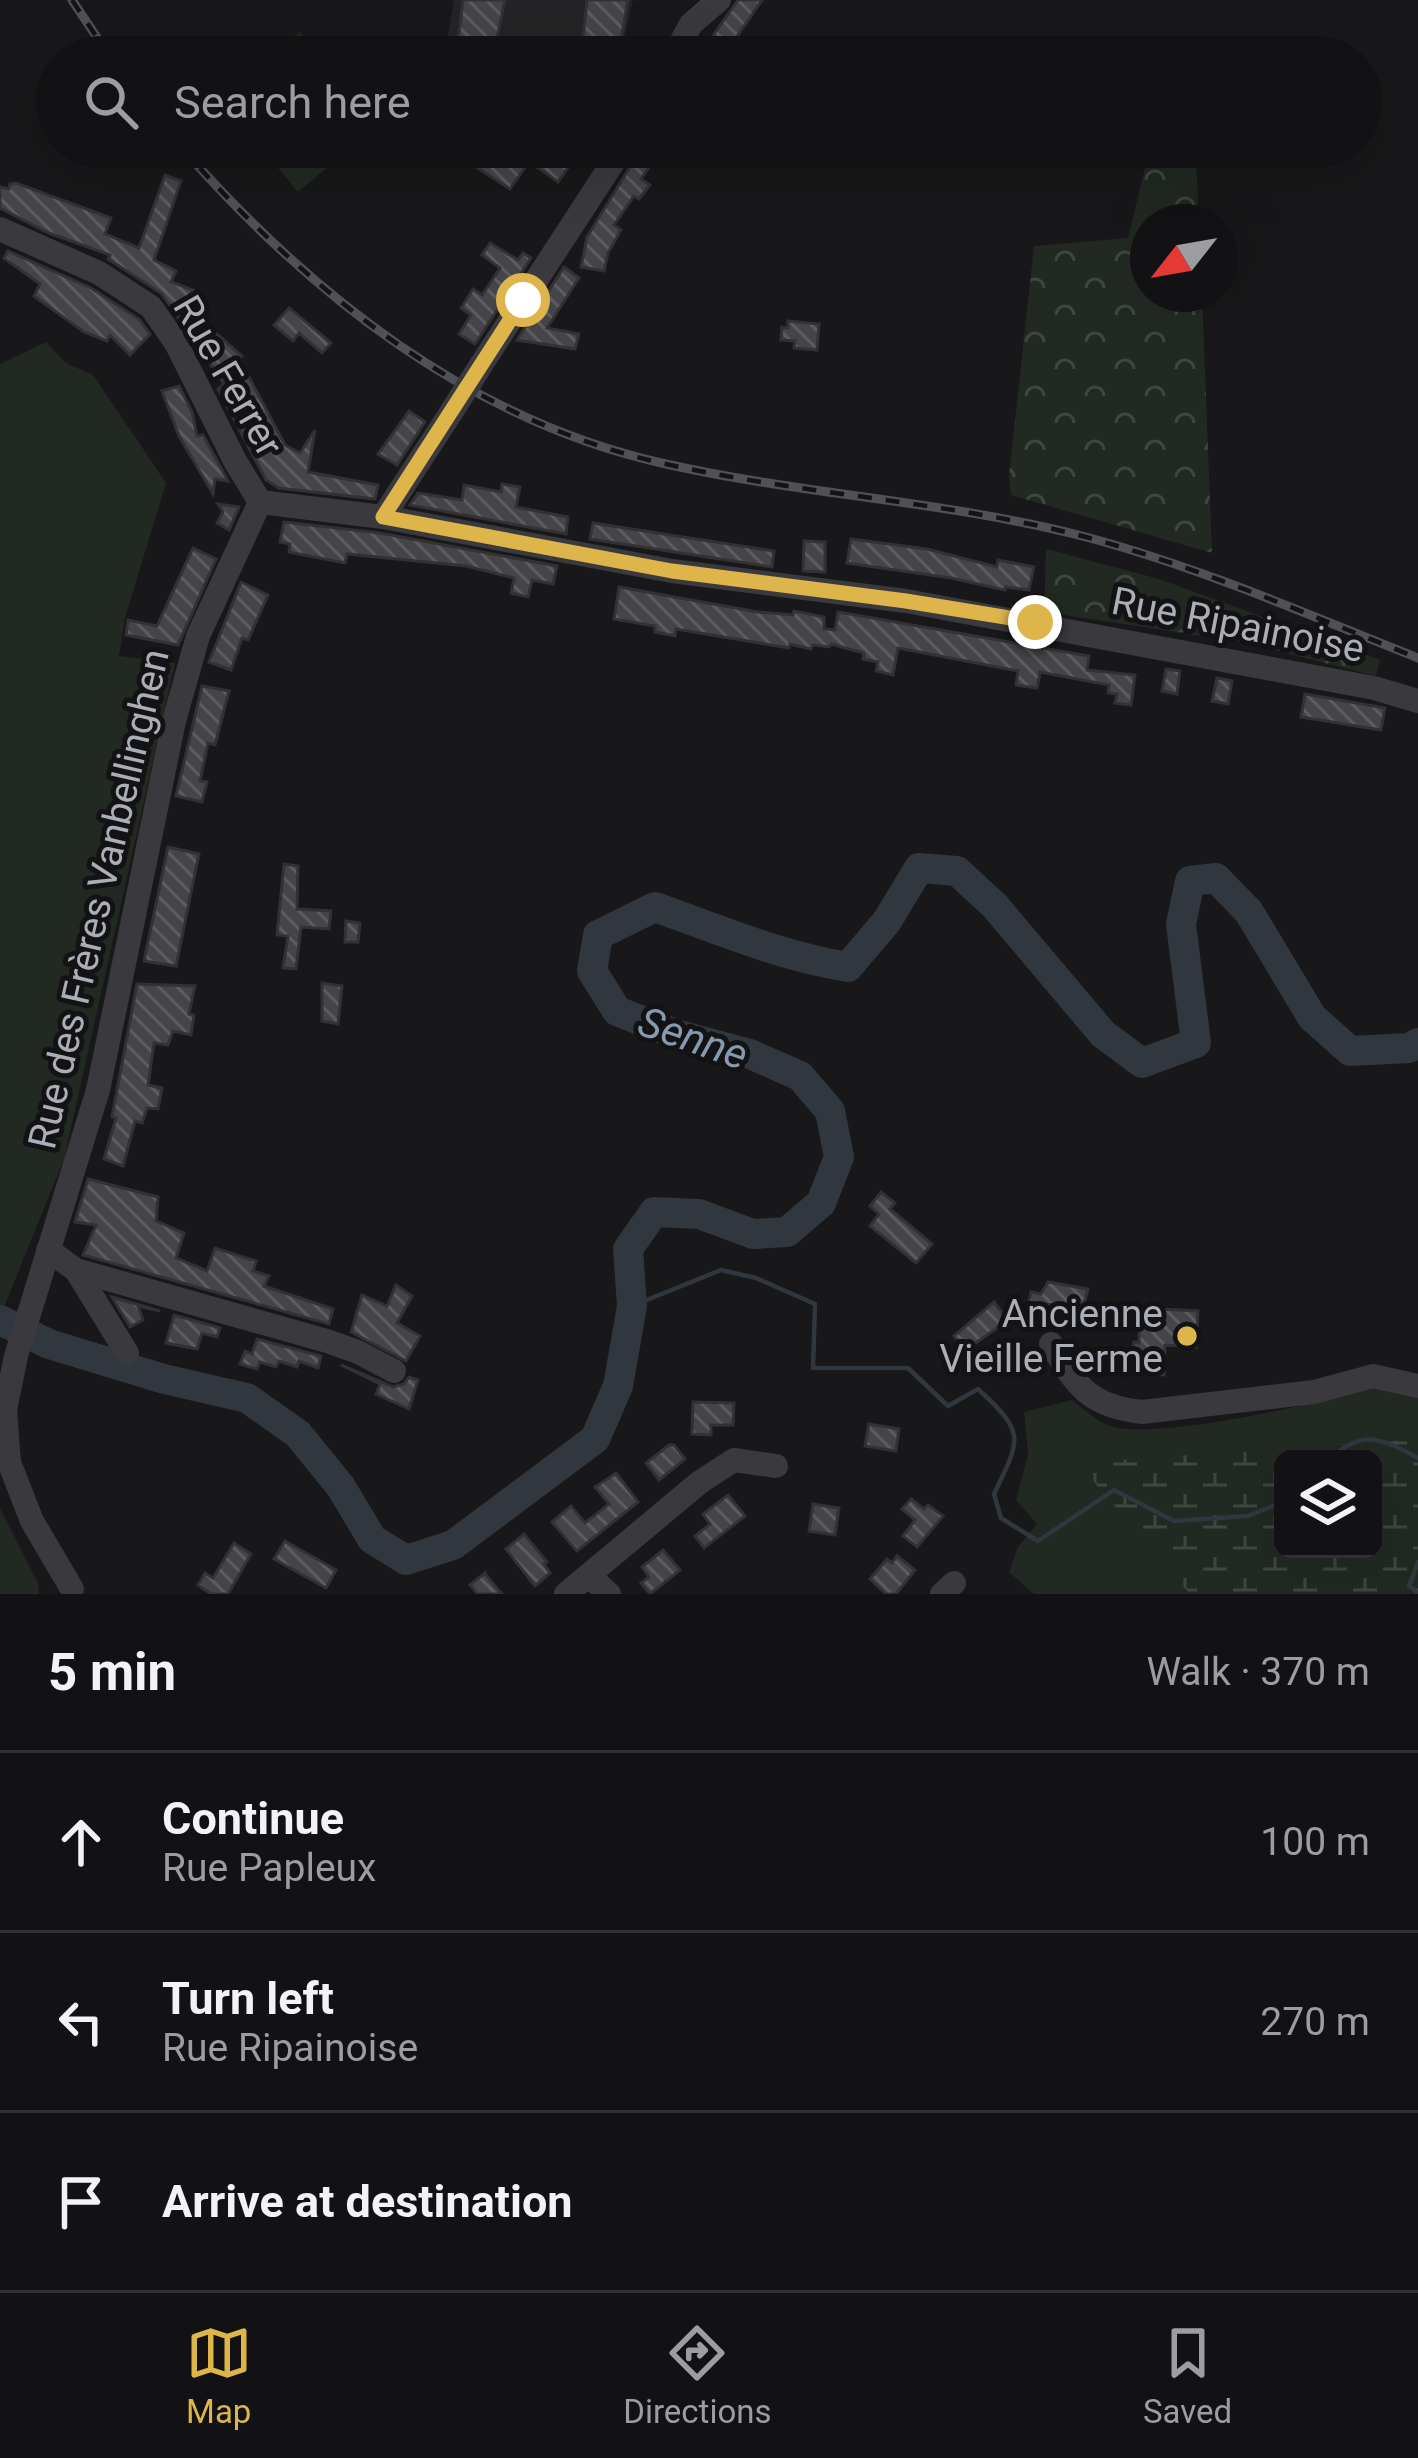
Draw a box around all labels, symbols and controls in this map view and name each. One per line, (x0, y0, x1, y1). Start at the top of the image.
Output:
search box (36, 36, 1382, 168)
icon: search (78, 69, 144, 135)
text: Search here (174, 76, 411, 129)
north arrow (1130, 204, 1238, 312)
route start (496, 273, 550, 327)
street label: Rue Ferrer (164, 288, 292, 464)
street label: Rue Ripainoise (1108, 578, 1368, 672)
route end (1008, 595, 1062, 649)
street label: Rue des Frères Vanbellinghen (19, 645, 179, 1153)
water label: Senne (632, 997, 754, 1079)
place label: Ancienne Vieille Ferme (939, 1291, 1163, 1382)
marker: Ancienne Vieille Ferme (1174, 1323, 1200, 1349)
map controls (1274, 1450, 1382, 1558)
button: layers (1274, 1450, 1382, 1558)
text: 5 min (48, 1643, 176, 1702)
text: Walk · 370 m (1146, 1649, 1370, 1695)
text: Continue (162, 1792, 344, 1845)
icon: ahead (48, 1809, 114, 1875)
text: 100 m (1260, 1819, 1370, 1865)
text: Rue Papleux (162, 1845, 376, 1891)
text: Turn left (162, 1972, 334, 2025)
icon: left (48, 1989, 114, 2055)
text: 270 m (1260, 1999, 1370, 2045)
text: Rue Ripainoise (162, 2025, 418, 2071)
icon: arrive (48, 2169, 114, 2235)
text: Arrive at destination (162, 2175, 573, 2228)
tab: Map (186, 2320, 252, 2431)
tab: Directions (623, 2320, 772, 2431)
tab: Saved (1143, 2320, 1232, 2431)

